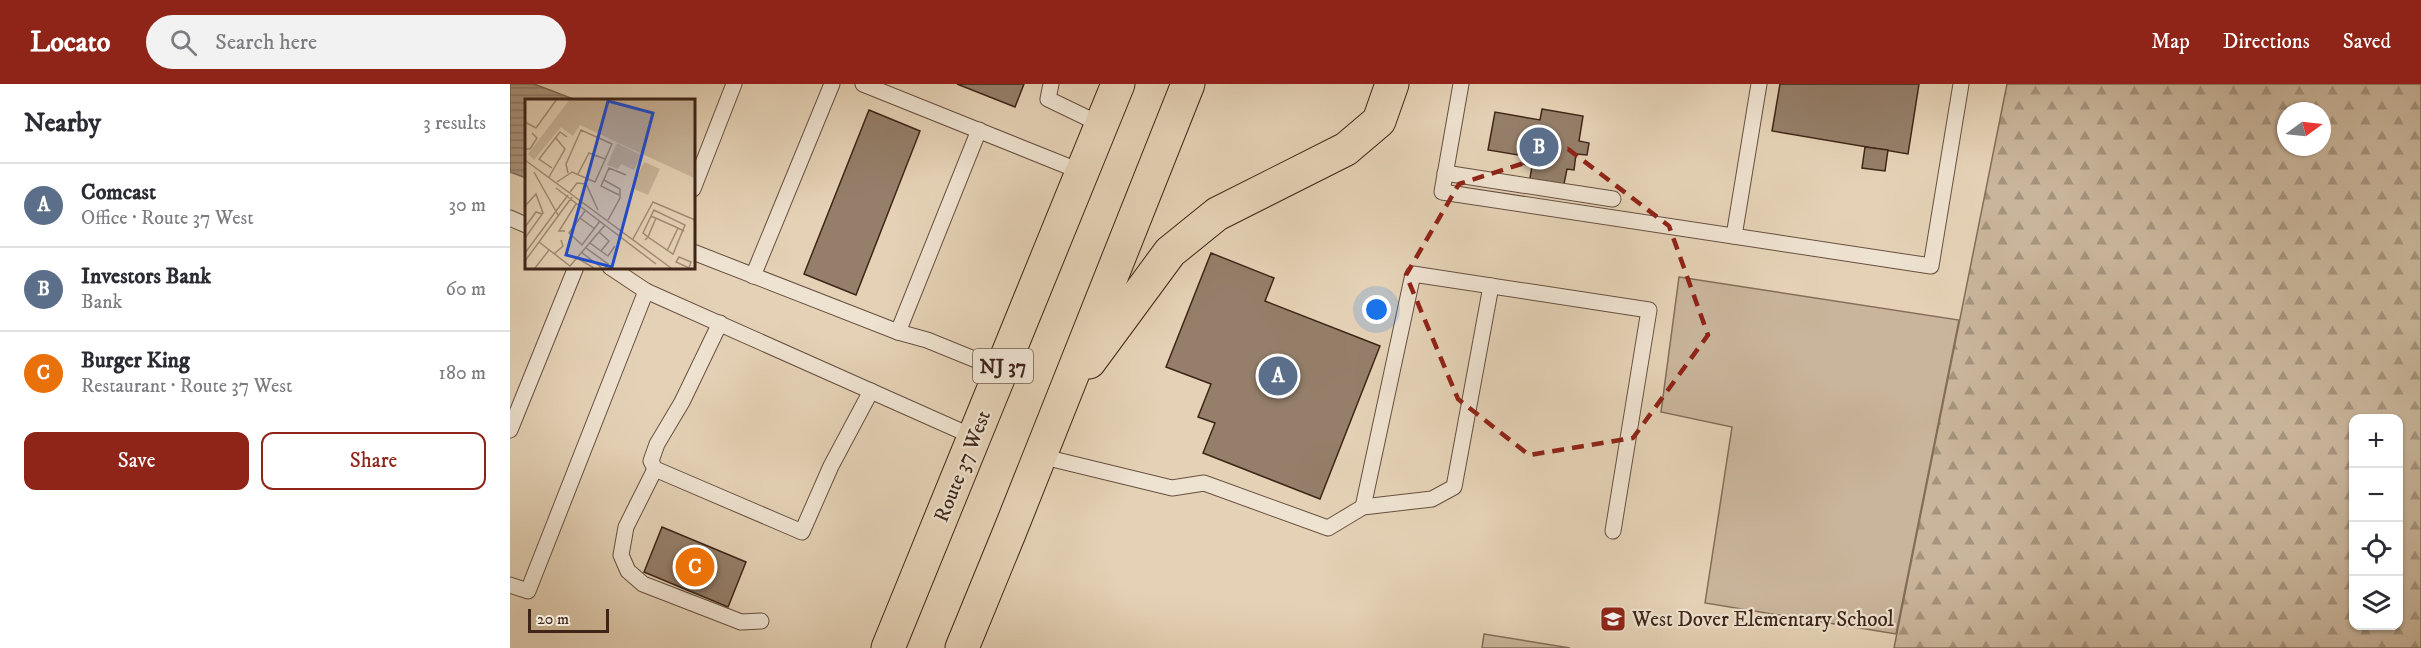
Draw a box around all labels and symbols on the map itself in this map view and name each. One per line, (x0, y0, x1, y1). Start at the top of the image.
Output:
inset map (525, 99, 694, 268)
north arrow (2277, 102, 2331, 156)
pin: B (1520, 124, 1558, 170)
your location (1362, 295, 1391, 324)
road number: NJ 37 (973, 349, 1033, 383)
pin: A (1258, 354, 1298, 398)
street label: Route 37 West (929, 406, 997, 526)
pin: C (676, 544, 714, 590)
school or university icon: West Dover Elementary School (1598, 604, 1628, 634)
scale bar (528, 606, 609, 634)
place label: West Dover Elementary School (1631, 607, 1895, 633)

